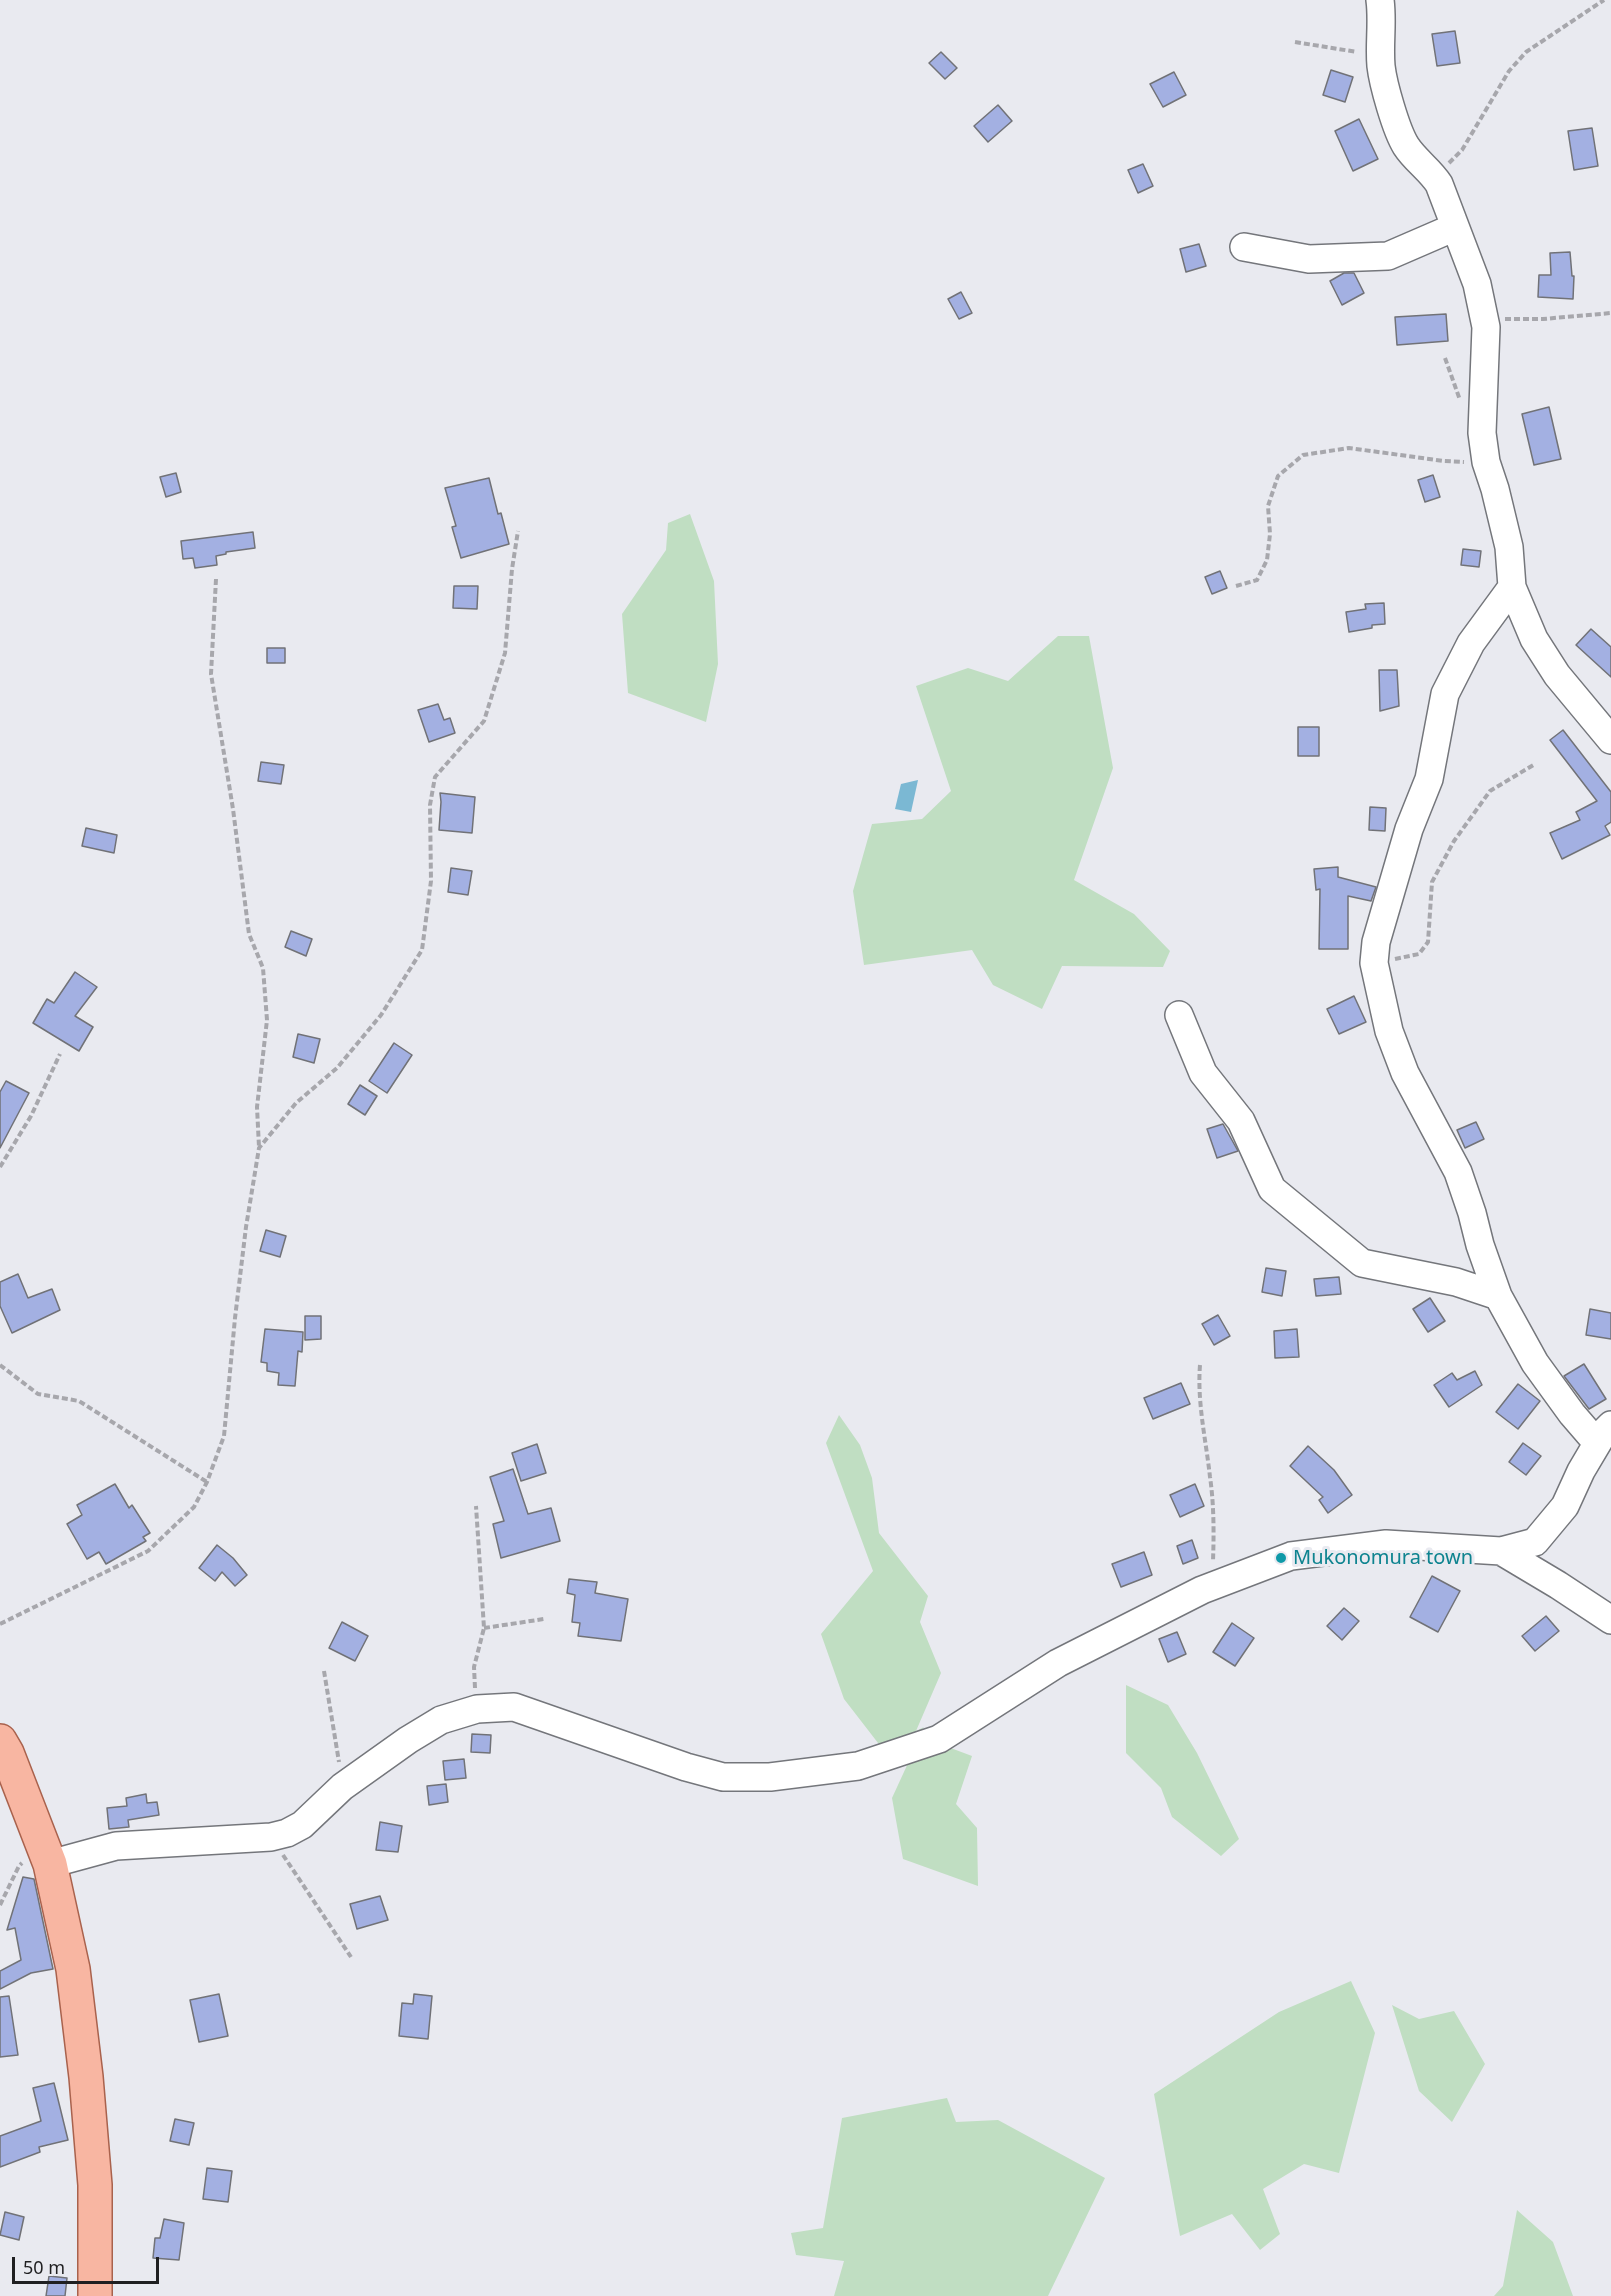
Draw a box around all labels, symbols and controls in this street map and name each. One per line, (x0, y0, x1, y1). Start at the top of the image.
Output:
place label: Mukonomura town (1293, 1546, 1473, 1570)
marker: Mukonomura town (1274, 1551, 1288, 1565)
scale bar (15, 2245, 162, 2283)
text: 50 m (23, 2255, 65, 2279)

